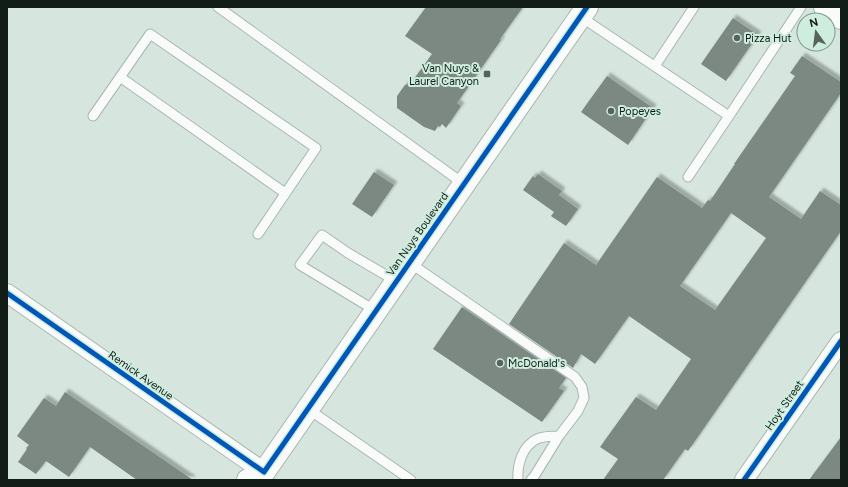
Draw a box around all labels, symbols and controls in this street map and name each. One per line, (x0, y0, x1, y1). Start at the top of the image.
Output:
north arrow (796, 12, 836, 52)
text: N (808, 15, 819, 30)
place label: Pizza Hut (745, 32, 792, 45)
marker: Pizza Hut (732, 33, 742, 43)
place label: Van Nuys & Laurel Canyon (409, 62, 479, 88)
marker: Van Nuys & Laurel Canyon (482, 69, 492, 79)
place label: Popeyes (619, 105, 661, 118)
marker: Popeyes (606, 106, 616, 116)
street label: Van Nuys Boulevard (384, 190, 451, 278)
street label: Remick Avenue (106, 348, 176, 403)
place label: McDonald's (508, 357, 565, 370)
marker: McDonald's (495, 358, 505, 368)
street label: Hoyt Street (762, 378, 806, 433)

